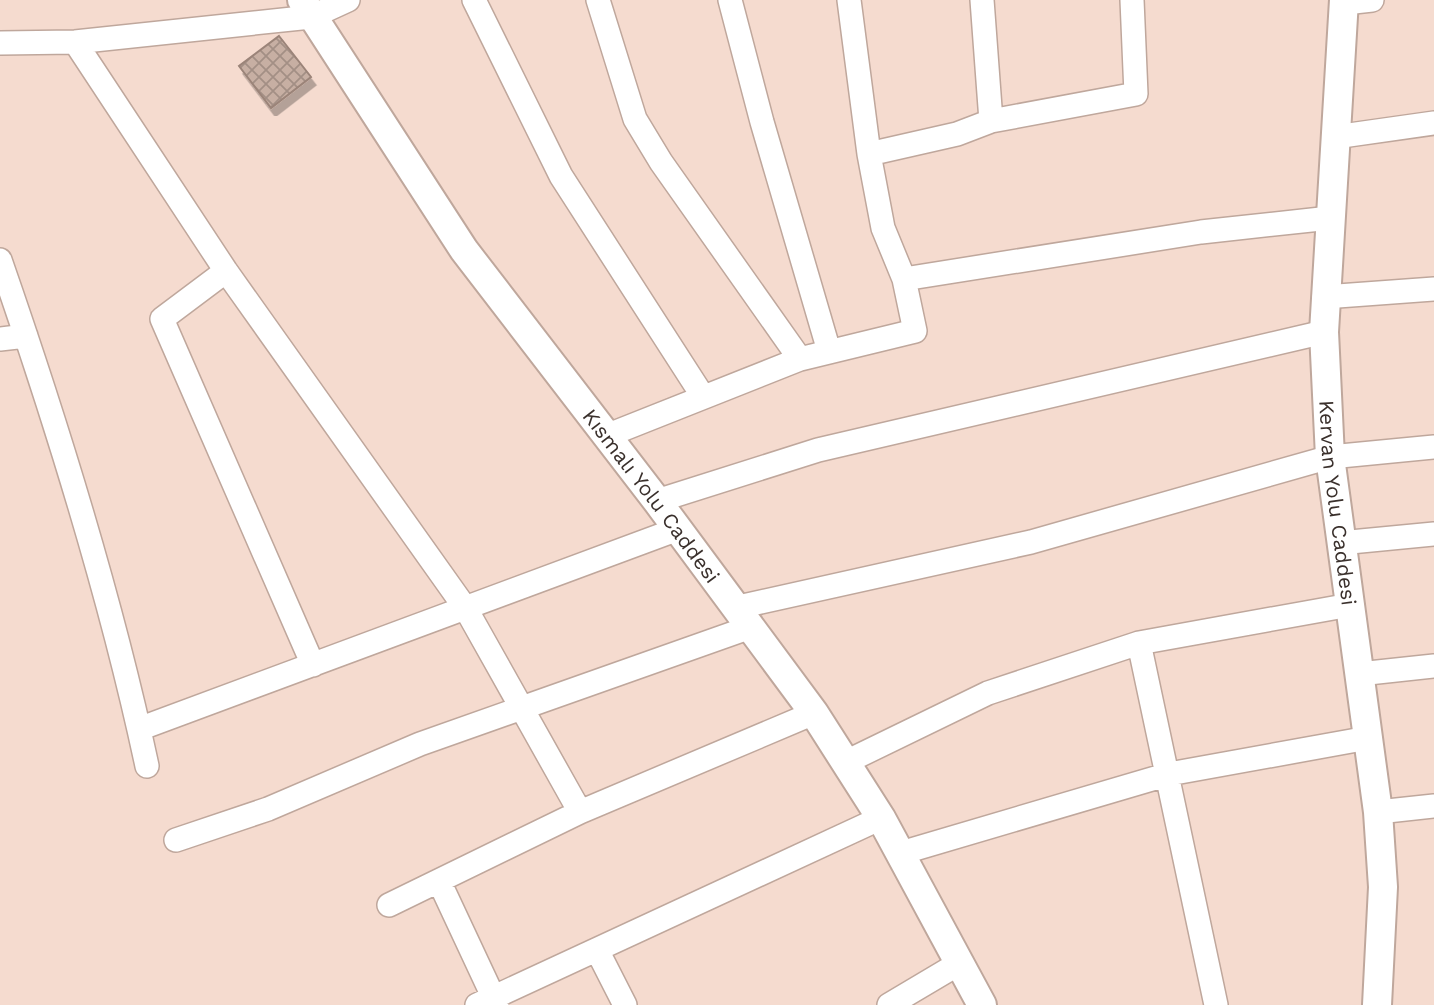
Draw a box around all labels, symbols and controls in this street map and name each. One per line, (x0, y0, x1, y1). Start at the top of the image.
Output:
street label: Kervan Yolu Caddesi (1315, 399, 1362, 607)
street label: Kısmalı Yolu Caddesi (578, 403, 726, 587)

